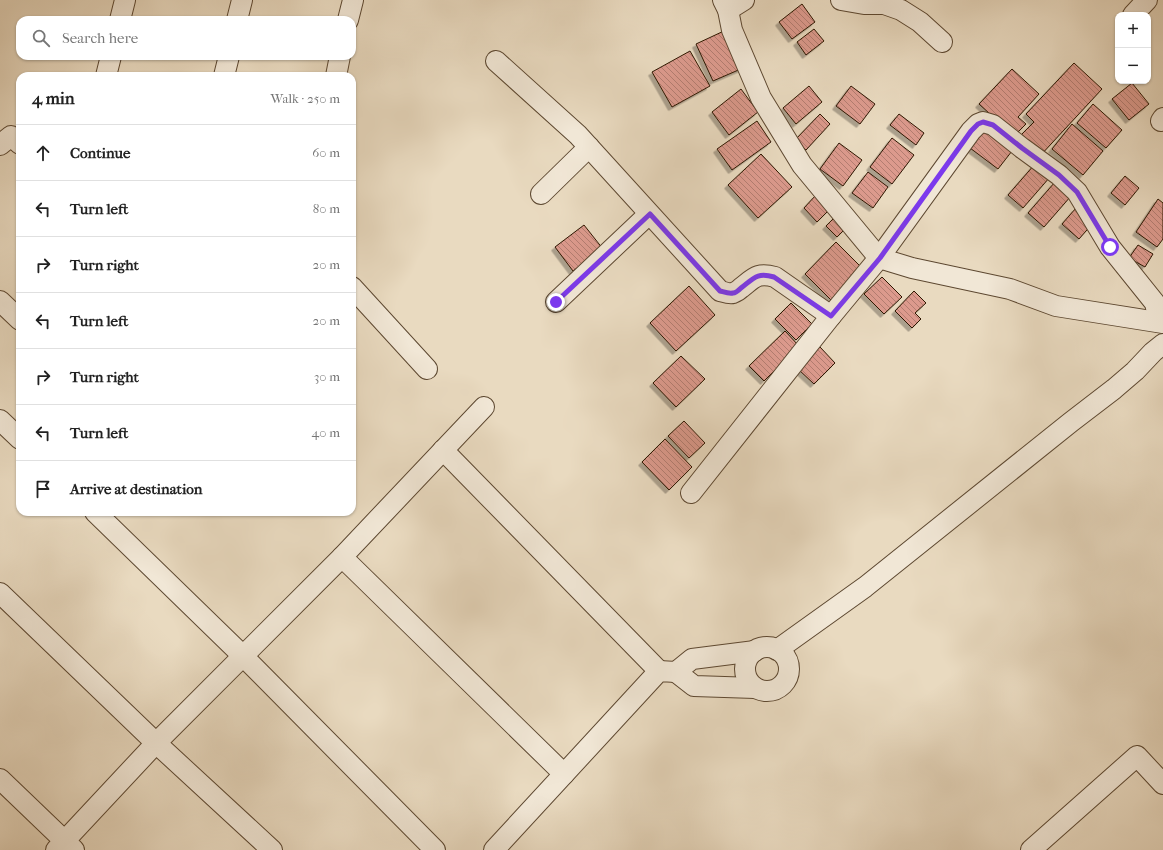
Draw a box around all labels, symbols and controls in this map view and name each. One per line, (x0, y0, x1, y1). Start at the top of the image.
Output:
map controls (1115, 12, 1151, 84)
button: + (1115, 12, 1151, 48)
search box (16, 16, 356, 60)
icon: search (30, 27, 52, 49)
text: Search here (62, 29, 138, 47)
button: − (1115, 48, 1151, 84)
text: 4 min (32, 88, 75, 108)
text: Walk · 250 m (271, 91, 340, 106)
icon: ahead (32, 142, 54, 164)
text: Continue (70, 144, 130, 162)
text: 60 m (312, 145, 340, 160)
icon: left (32, 198, 54, 220)
text: Turn left (70, 200, 128, 218)
text: 80 m (313, 201, 340, 216)
route start (1101, 238, 1119, 256)
icon: right (32, 254, 54, 276)
text: Turn right (70, 256, 139, 274)
text: 20 m (313, 257, 340, 272)
route end (547, 293, 565, 311)
icon: left (32, 310, 54, 332)
text: Turn left (70, 312, 128, 330)
text: 20 m (313, 313, 340, 328)
icon: right (32, 366, 54, 388)
text: Turn right (70, 368, 139, 386)
text: 30 m (314, 369, 340, 384)
icon: left (32, 422, 54, 444)
text: Turn left (70, 424, 128, 442)
text: 40 m (312, 425, 340, 440)
icon: arrive (32, 478, 54, 500)
text: Arrive at destination (70, 480, 202, 498)

